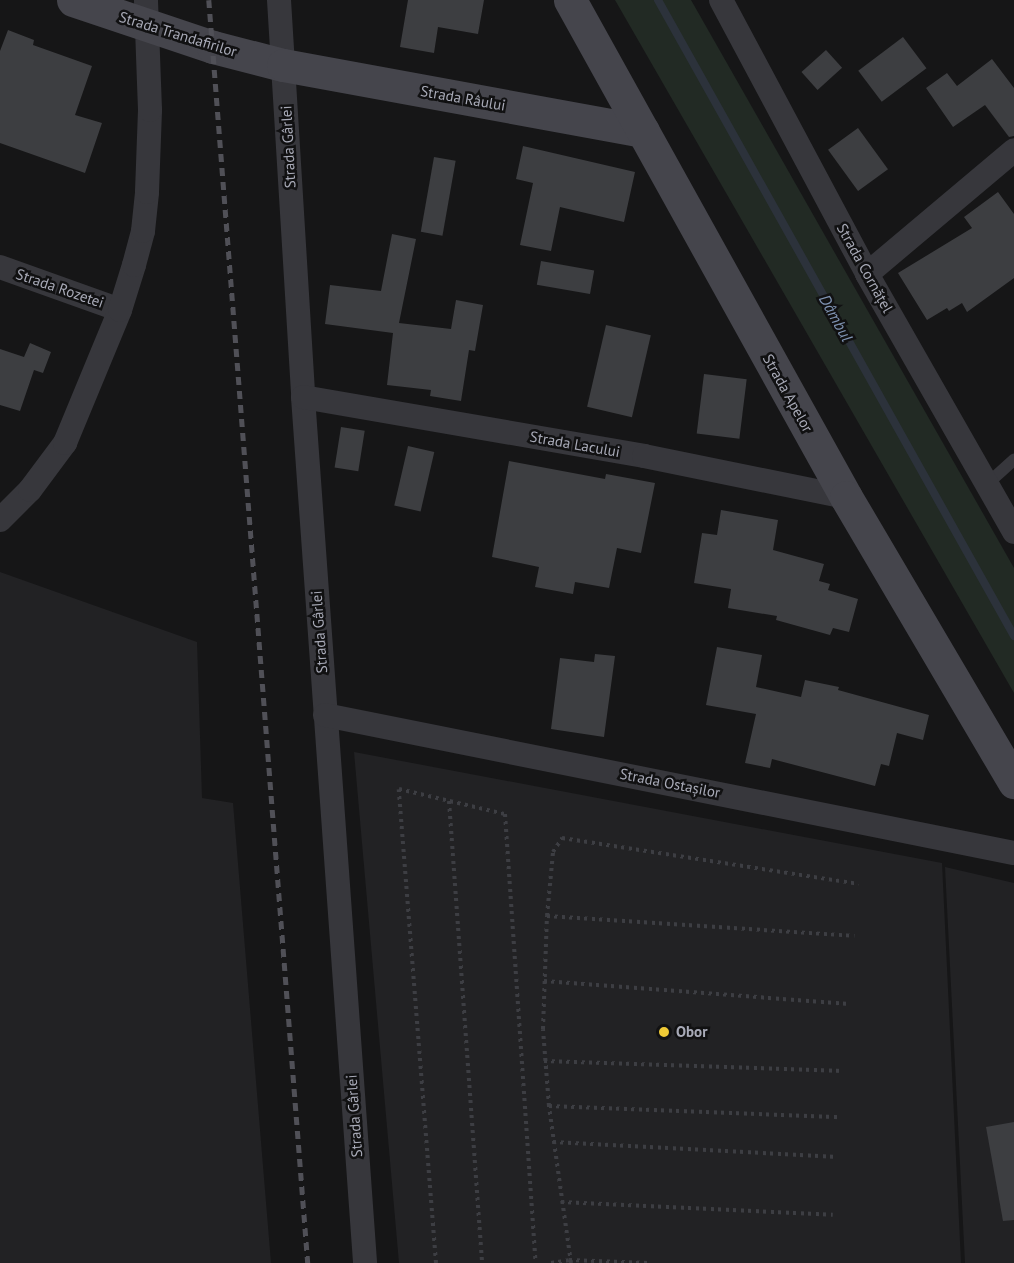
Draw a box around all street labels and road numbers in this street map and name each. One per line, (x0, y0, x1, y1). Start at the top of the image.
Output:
street label: Strada Trandafirilor (117, 7, 239, 61)
street label: Strada Râului (419, 82, 507, 114)
street label: Strada Gârlei (277, 105, 299, 189)
street label: Strada Cornățel (833, 220, 897, 316)
street label: Strada Rozetei (14, 265, 106, 311)
street label: Strada Apelor (759, 351, 817, 435)
street label: Strada Lacului (528, 427, 622, 461)
street label: Strada Gârlei (307, 590, 331, 674)
street label: Strada Ostașilor (618, 764, 722, 802)
street label: Strada Gârlei (342, 1074, 366, 1158)

